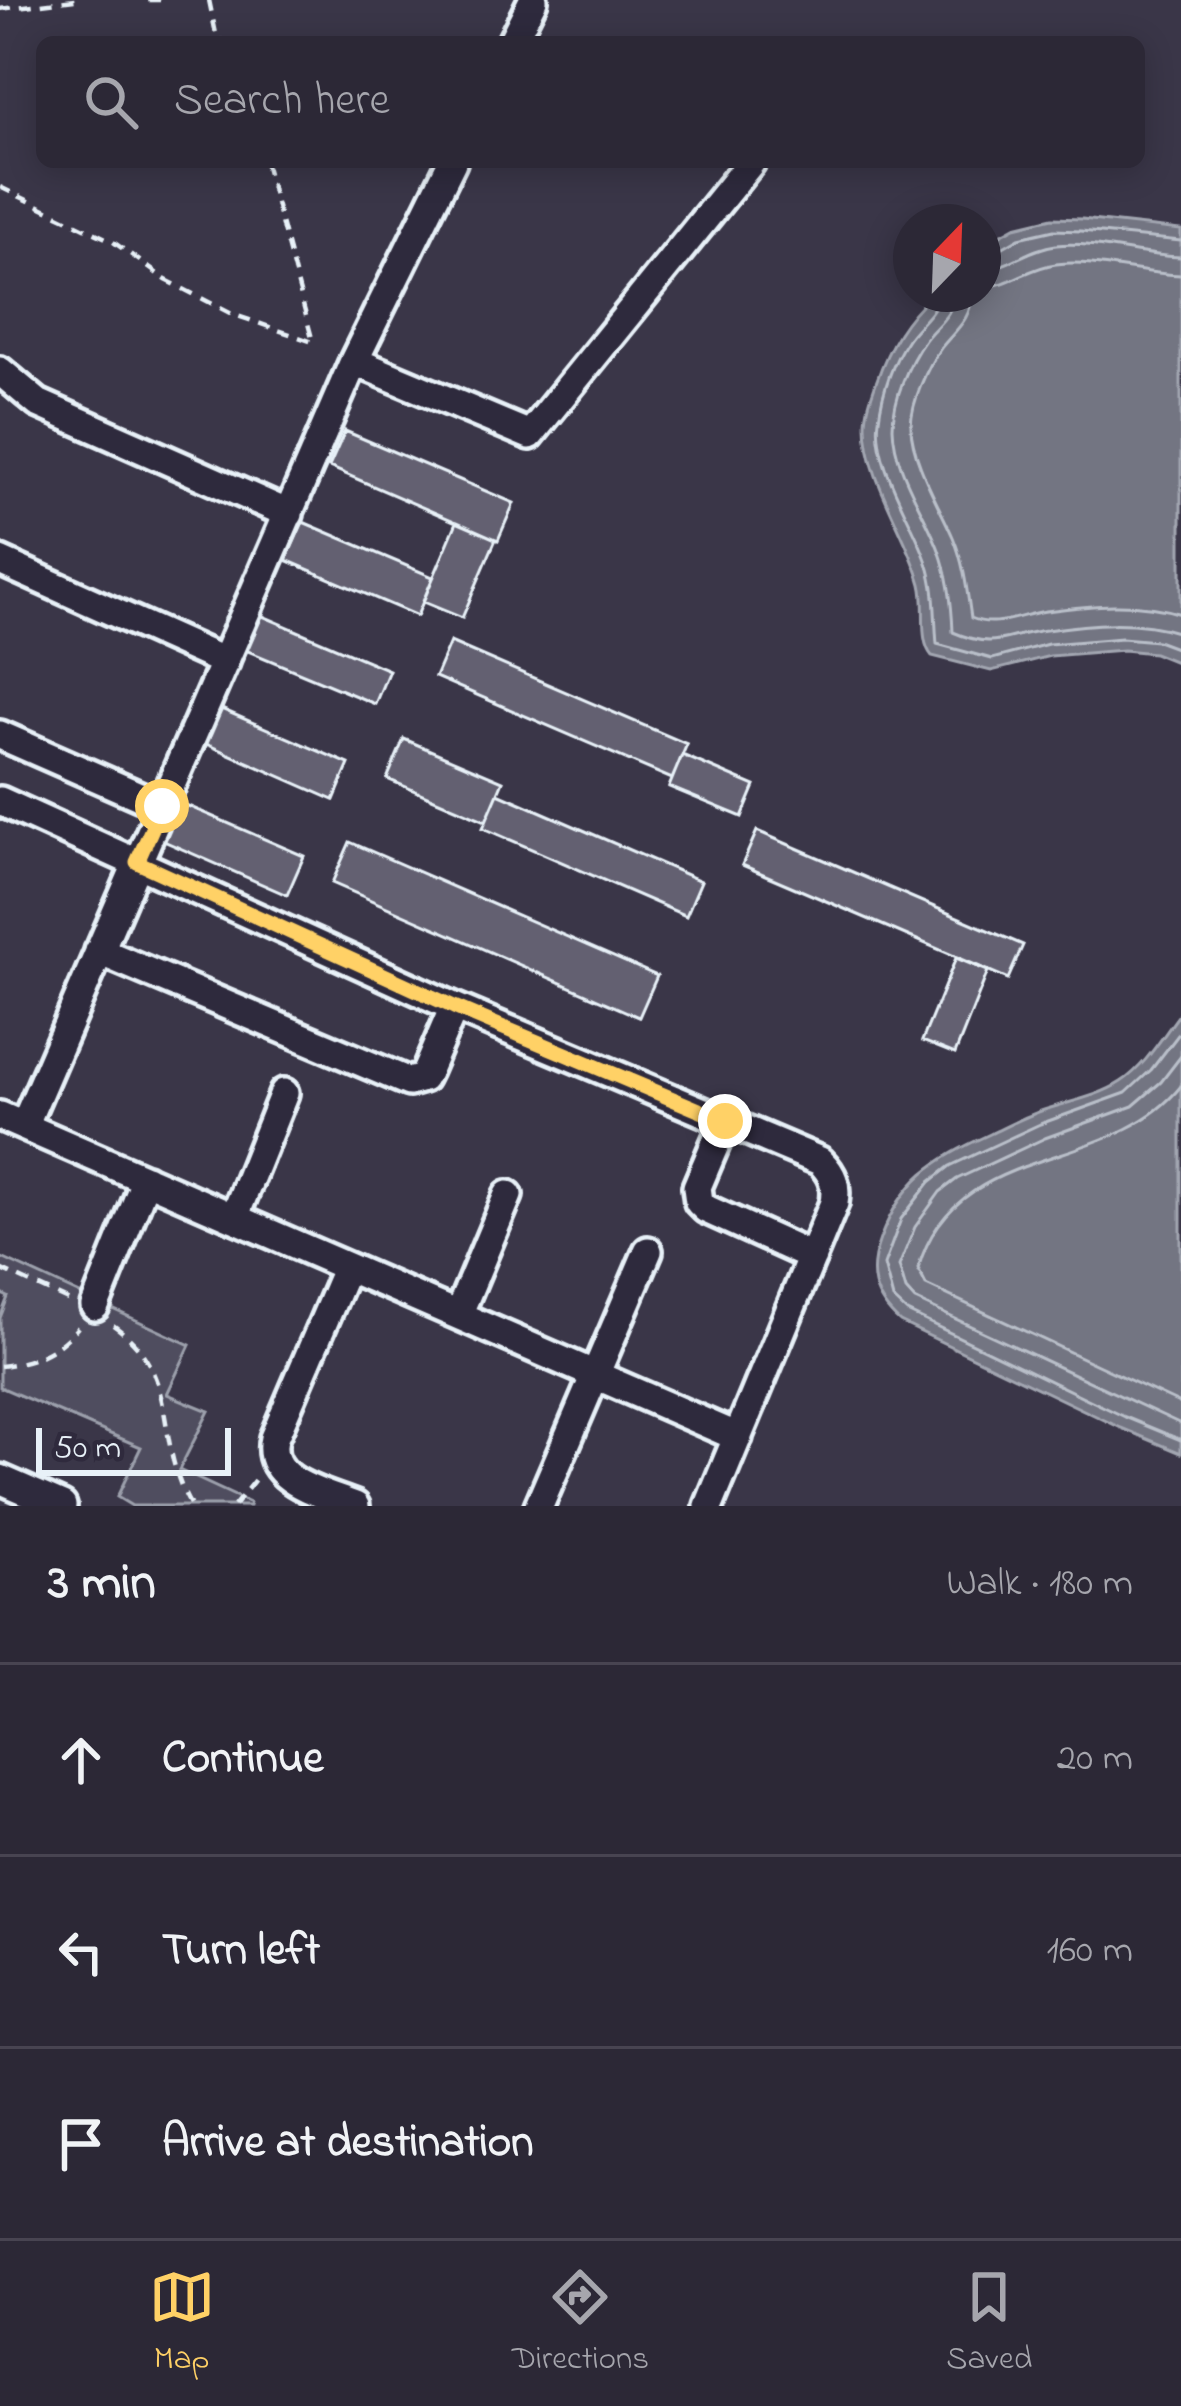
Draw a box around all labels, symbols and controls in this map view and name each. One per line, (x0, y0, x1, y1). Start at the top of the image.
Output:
search box (36, 36, 1145, 168)
icon: search (78, 69, 144, 135)
text: Search here (174, 69, 390, 135)
north arrow (893, 204, 1001, 312)
route start (135, 779, 189, 833)
route end (698, 1094, 752, 1148)
scale bar (36, 1422, 231, 1475)
text: 50 m (54, 1425, 121, 1473)
text: 3 min (48, 1547, 156, 1622)
text: Walk · 180 m (946, 1556, 1133, 1613)
icon: ahead (48, 1727, 114, 1793)
text: Continue (162, 1727, 323, 1793)
text: 20 m (1057, 1731, 1133, 1788)
icon: left (48, 1919, 114, 1985)
text: Turn left (162, 1919, 320, 1985)
text: 160 m (1047, 1923, 1133, 1980)
icon: arrive (48, 2111, 114, 2177)
text: Arrive at destination (162, 2111, 533, 2177)
tab: Map (149, 2264, 215, 2384)
tab: Directions (512, 2264, 649, 2384)
tab: Saved (946, 2264, 1032, 2384)

